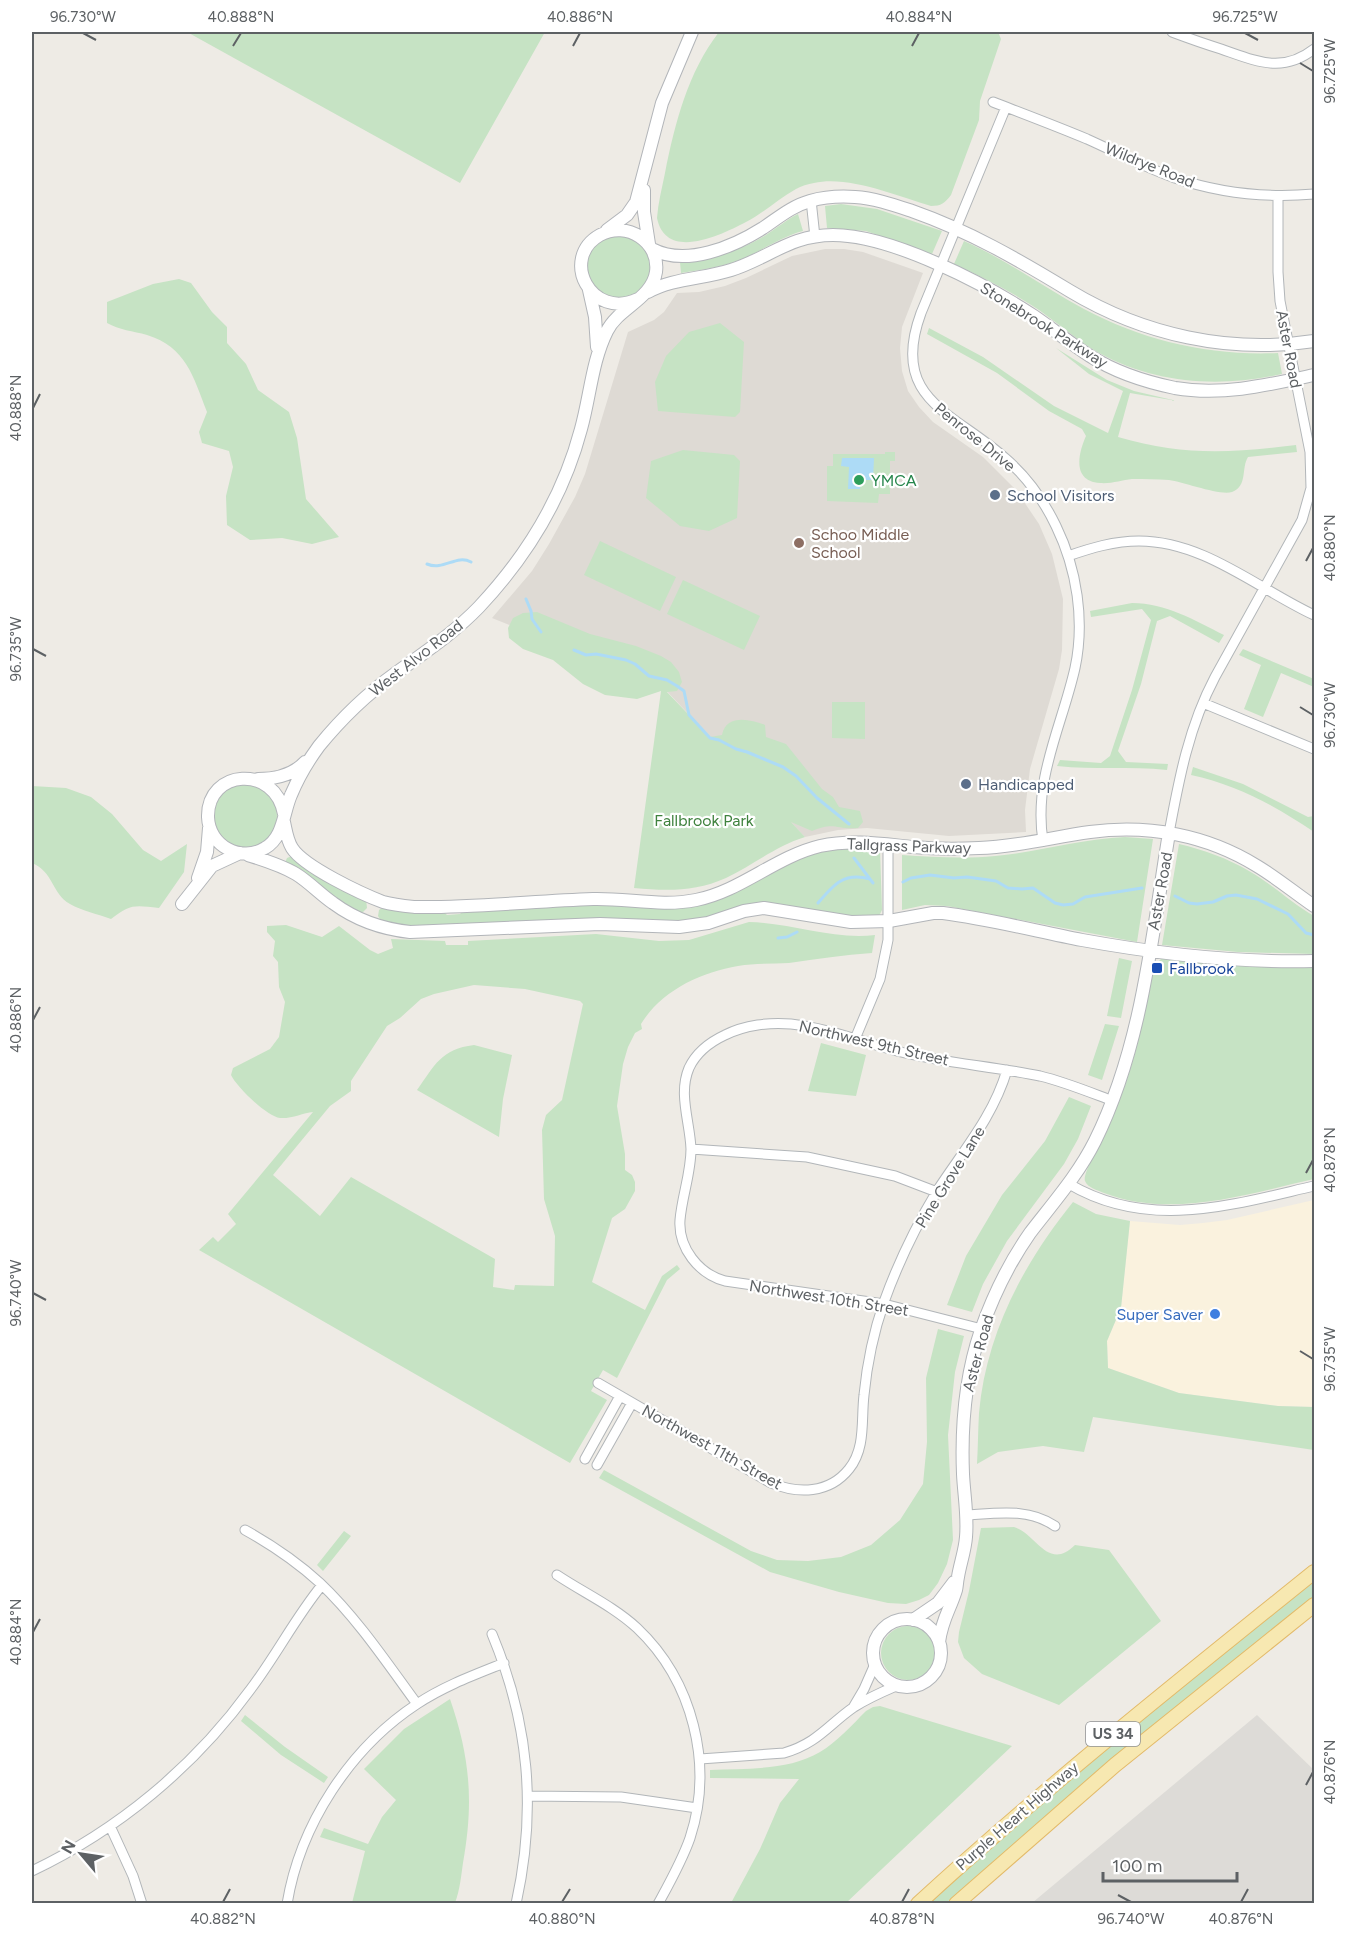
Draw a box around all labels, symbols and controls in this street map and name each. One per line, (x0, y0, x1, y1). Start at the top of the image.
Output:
text: 96.730°W (50, 8, 117, 26)
text: 40.888°N (208, 8, 274, 26)
text: 40.886°N (547, 8, 613, 26)
text: 40.884°N (886, 8, 952, 26)
text: 96.725°W (1212, 8, 1278, 26)
text: 96.725°W (1321, 38, 1339, 104)
street label: Wildrye Road (1102, 138, 1198, 192)
street label: Stonebrook Parkway (977, 278, 1112, 372)
street label: Aster Road (1272, 308, 1306, 390)
text: 40.888°N (7, 375, 25, 441)
street label: Penrose Drive (931, 399, 1019, 476)
place label: YMCA (871, 471, 917, 490)
marker: YMCA (852, 473, 866, 487)
place label: School Visitors (1007, 486, 1115, 505)
marker: School Visitors (988, 488, 1002, 502)
text: 40.880°N (1321, 514, 1339, 582)
place label: Schoo Middle School (811, 525, 909, 562)
marker: Schoo Middle School (792, 536, 806, 550)
text: 96.735°W (7, 616, 25, 681)
street label: West Alvo Road (365, 616, 467, 700)
text: 96.730°W (1321, 681, 1339, 748)
place label: Handicapped (978, 775, 1074, 794)
marker: Handicapped (959, 777, 973, 791)
park label: Fallbrook Park (654, 811, 754, 830)
street label: Tallgrass Parkway (847, 834, 972, 858)
street label: Aster Road (1144, 850, 1176, 932)
place label: Fallbrook (1169, 959, 1234, 978)
marker: Fallbrook (1150, 961, 1164, 975)
text: 40.886°N (7, 987, 25, 1053)
street label: Northwest 9th Street (797, 1017, 951, 1069)
street label: Pine Grove Lane (911, 1122, 989, 1231)
text: 40.878°N (1321, 1127, 1339, 1193)
text: 96.740°W (7, 1259, 25, 1327)
street label: Northwest 10th Street (748, 1276, 910, 1320)
place label: Super Saver (1117, 1305, 1204, 1324)
marker: Super Saver (1208, 1307, 1222, 1321)
street label: Aster Road (959, 1312, 997, 1394)
text: 96.735°W (1321, 1326, 1339, 1391)
street label: Northwest 11th Street (639, 1401, 785, 1493)
text: 40.884°N (7, 1599, 25, 1665)
road number: US 34 (1086, 1722, 1140, 1746)
text: 40.876°N (1321, 1740, 1339, 1804)
street label: Purple Heart Highway (952, 1757, 1083, 1874)
north arrow (51, 1824, 111, 1884)
text: N (57, 1837, 80, 1857)
scale bar (1103, 1845, 1236, 1883)
text: 100 m (1112, 1855, 1162, 1877)
text: 40.882°N (190, 1910, 256, 1928)
text: 40.880°N (528, 1910, 596, 1928)
text: 40.878°N (869, 1910, 935, 1928)
text: 96.740°W (1097, 1910, 1165, 1928)
text: 40.876°N (1209, 1910, 1273, 1928)

